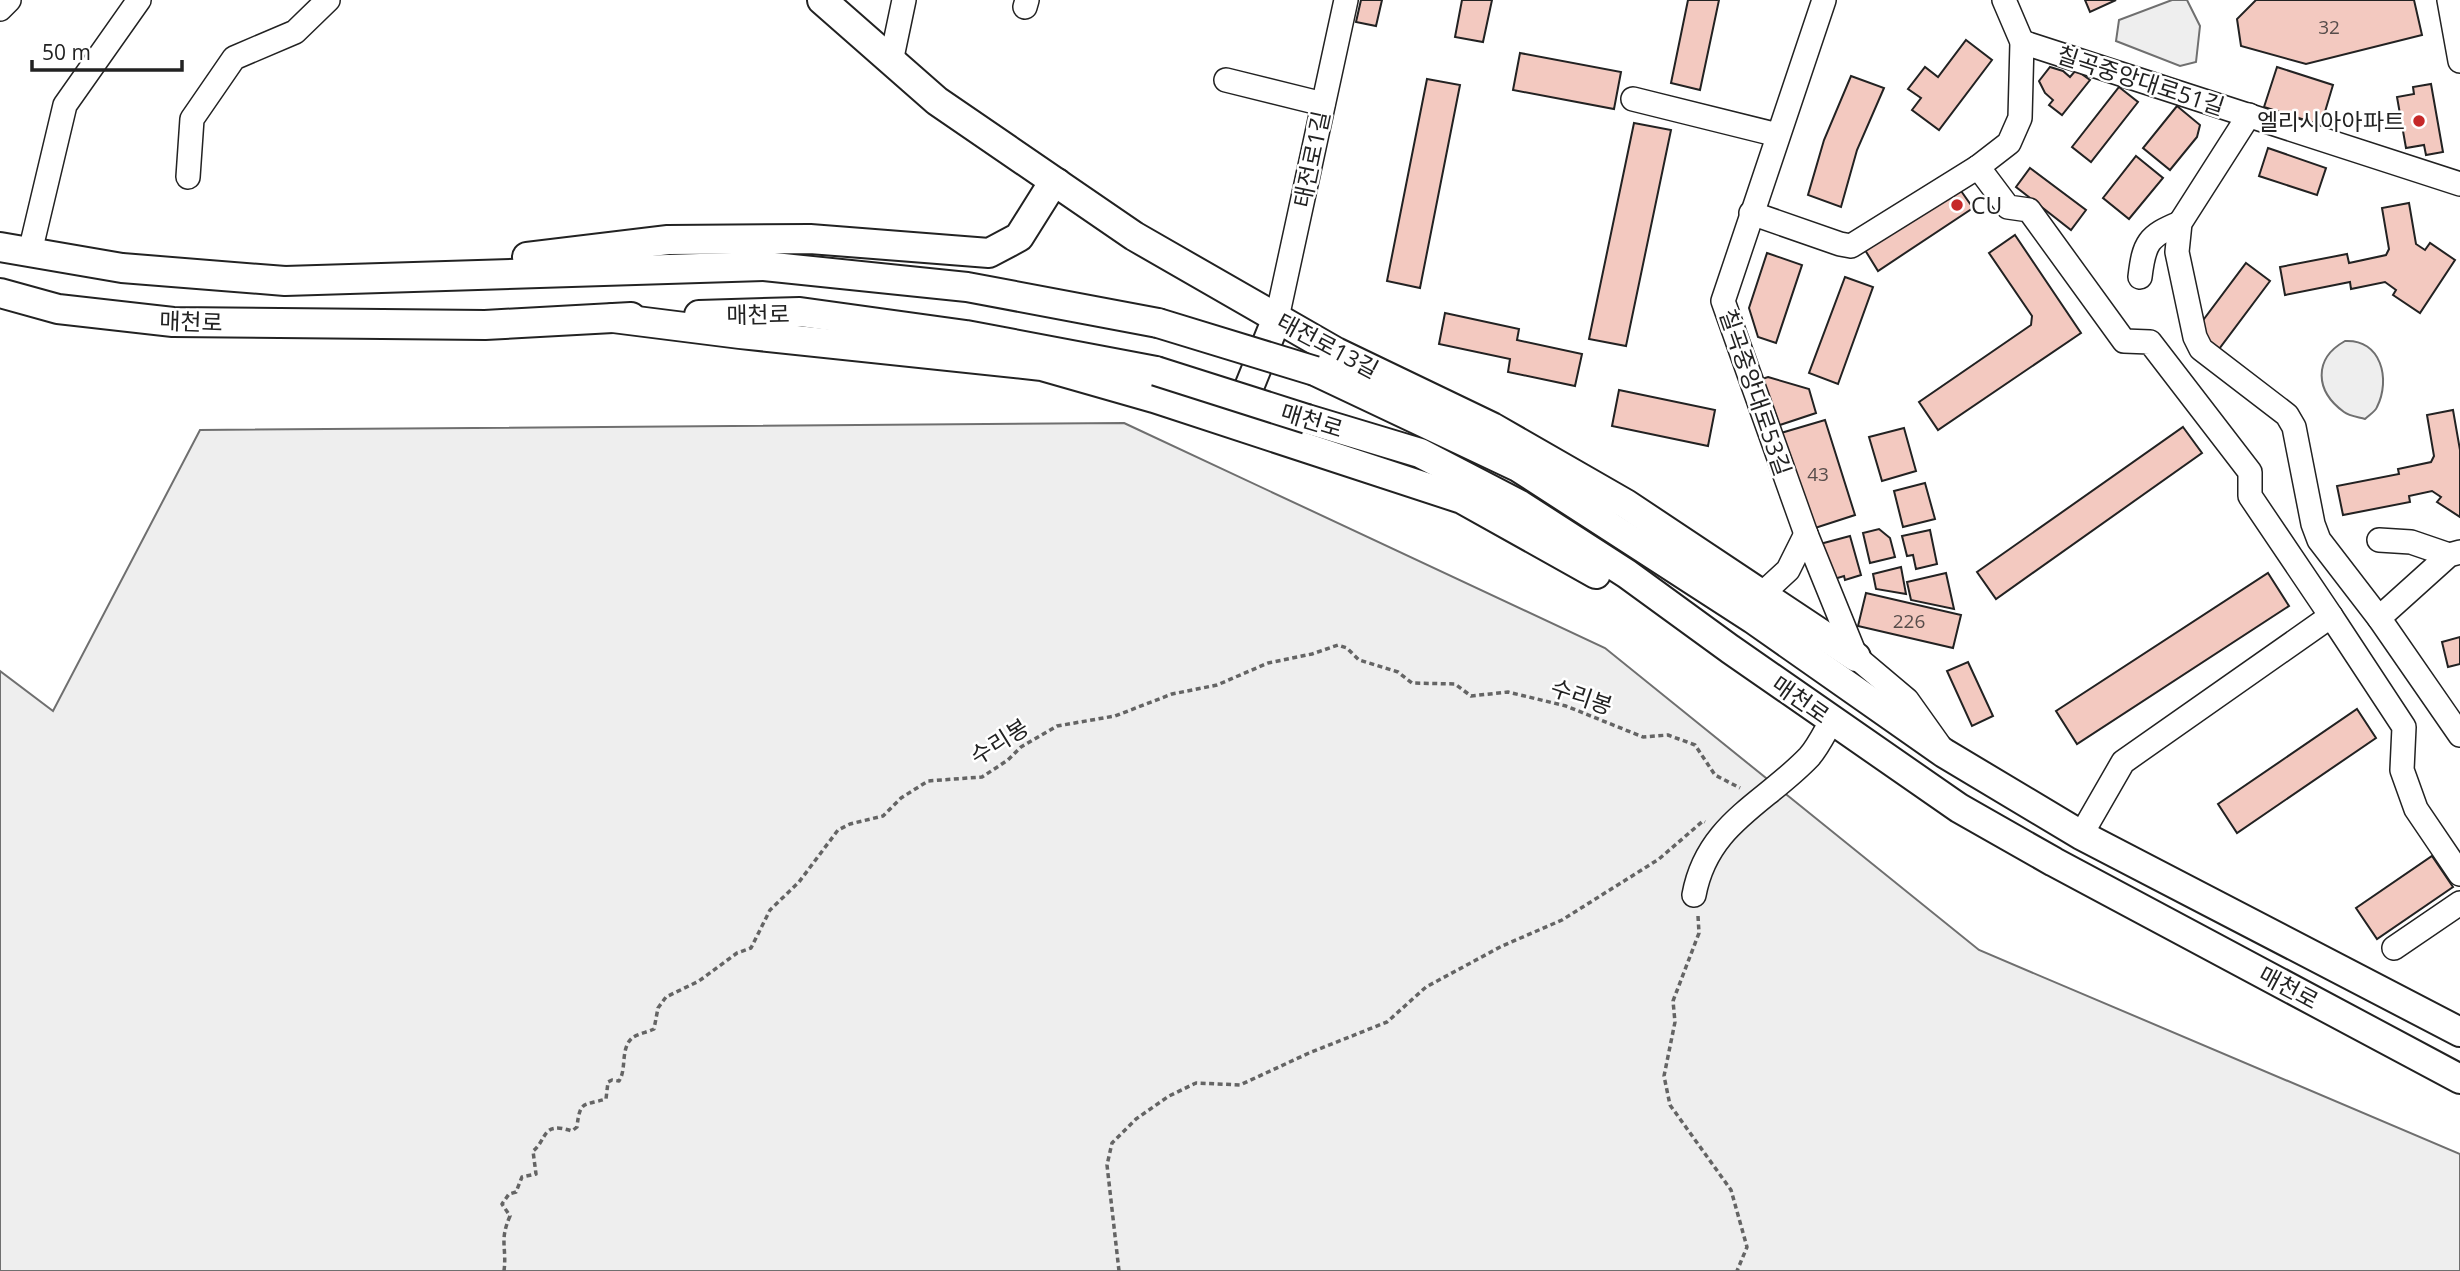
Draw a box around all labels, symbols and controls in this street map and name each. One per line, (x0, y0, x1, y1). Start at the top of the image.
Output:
house number: 32 (2318, 14, 2340, 40)
scale bar (32, 28, 182, 72)
text: 50 m (42, 38, 91, 66)
street label: 칠곡중앙대로51길 (2053, 38, 2229, 122)
place label: 엘리시아아파트 (2257, 105, 2405, 137)
street label: 태전로1길 (1285, 108, 1337, 210)
marker: 엘리시아아파트 (2411, 113, 2427, 129)
place label: CU (1971, 189, 2002, 221)
marker: CU (1949, 197, 1965, 213)
street label: 매천로 (726, 297, 790, 331)
street label: 매천로 (159, 304, 223, 338)
street label: 칠곡중앙대로53길 (1712, 304, 1800, 480)
street label: 태전로13길 (1272, 305, 1384, 385)
street label: 매천로 (1277, 395, 1347, 445)
house number: 43 (1807, 461, 1829, 487)
house number: 226 (1893, 608, 1925, 634)
street label: 매천로 (1766, 668, 1836, 730)
street label: 수리봉 (1547, 671, 1617, 721)
street label: 수리봉 (964, 711, 1034, 771)
street label: 매천로 (2253, 958, 2325, 1016)

